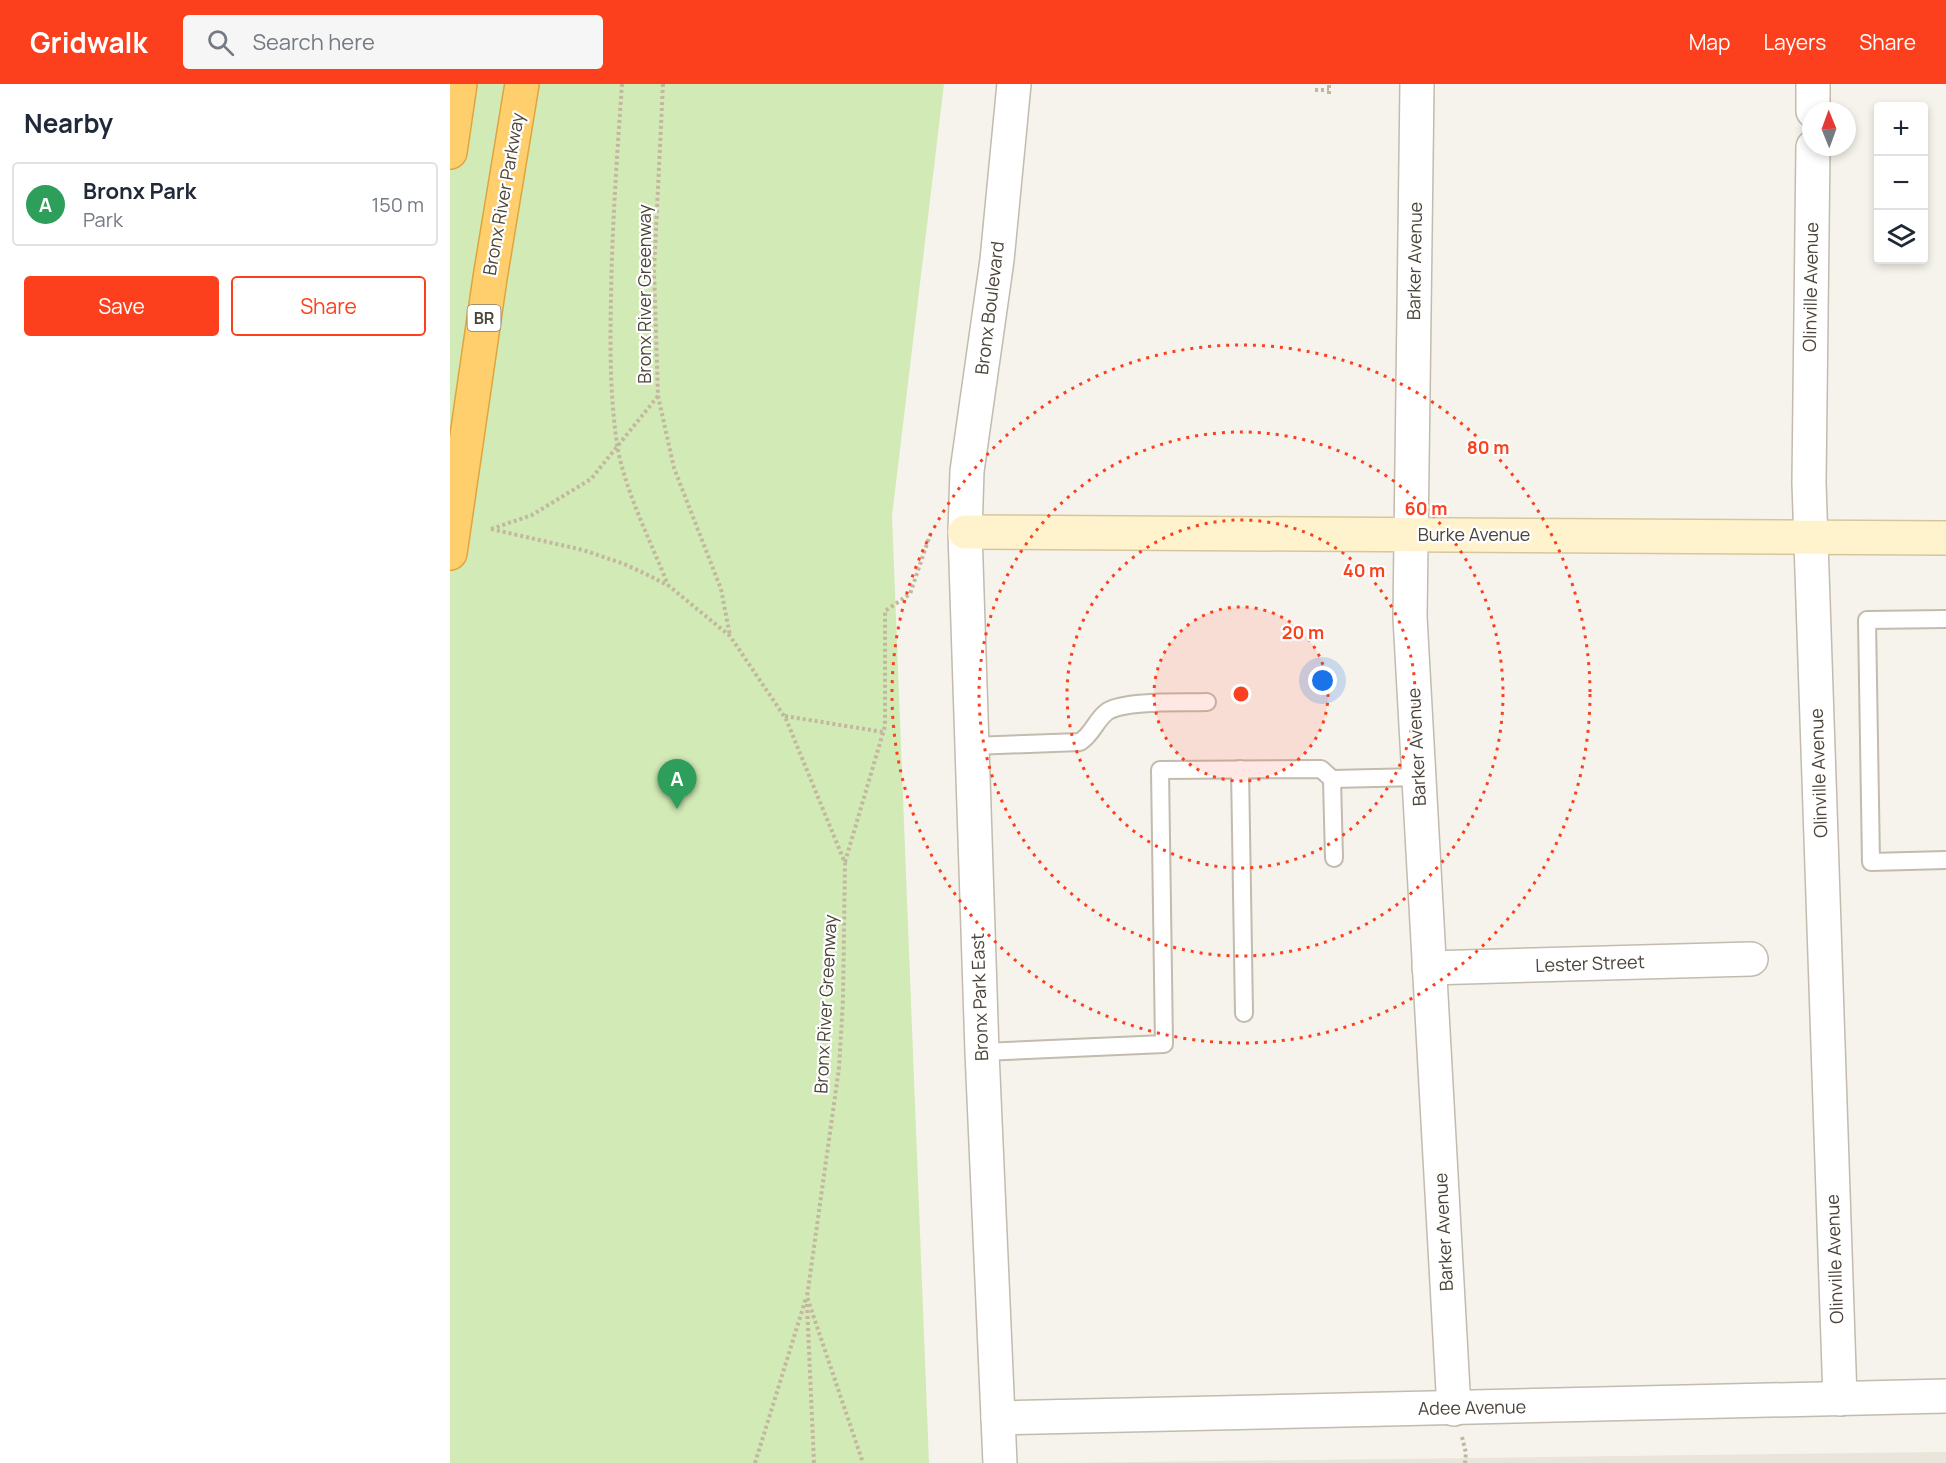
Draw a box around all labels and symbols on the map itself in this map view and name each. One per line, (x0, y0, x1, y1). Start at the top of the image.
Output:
north arrow (1802, 102, 1856, 156)
street label: Bronx River Parkway (477, 110, 529, 277)
street label: Barker Avenue (1401, 202, 1427, 320)
street label: Bronx River Greenway (632, 204, 656, 384)
street label: Olinville Avenue (1797, 222, 1823, 352)
street label: Bronx Boulevard (969, 240, 1009, 376)
road number: BR (468, 305, 501, 331)
text: 80 m (1467, 435, 1509, 459)
text: 60 m (1405, 496, 1447, 520)
street label: Burke Avenue (1418, 522, 1530, 546)
text: 40 m (1343, 558, 1385, 582)
text: 20 m (1282, 620, 1324, 644)
your location (1308, 666, 1337, 695)
centre of rings (1231, 684, 1251, 704)
street label: Barker Avenue (1401, 687, 1431, 807)
street label: Olinville Avenue (1804, 708, 1832, 838)
pin: A (658, 760, 696, 809)
street label: Bronx River Greenway (808, 913, 842, 1094)
street label: Bronx Park East (965, 933, 993, 1061)
street label: Lester Street (1535, 949, 1645, 977)
street label: Barker Avenue (1428, 1172, 1458, 1292)
street label: Olinville Avenue (1820, 1194, 1848, 1324)
street label: Adee Avenue (1418, 1394, 1526, 1420)

